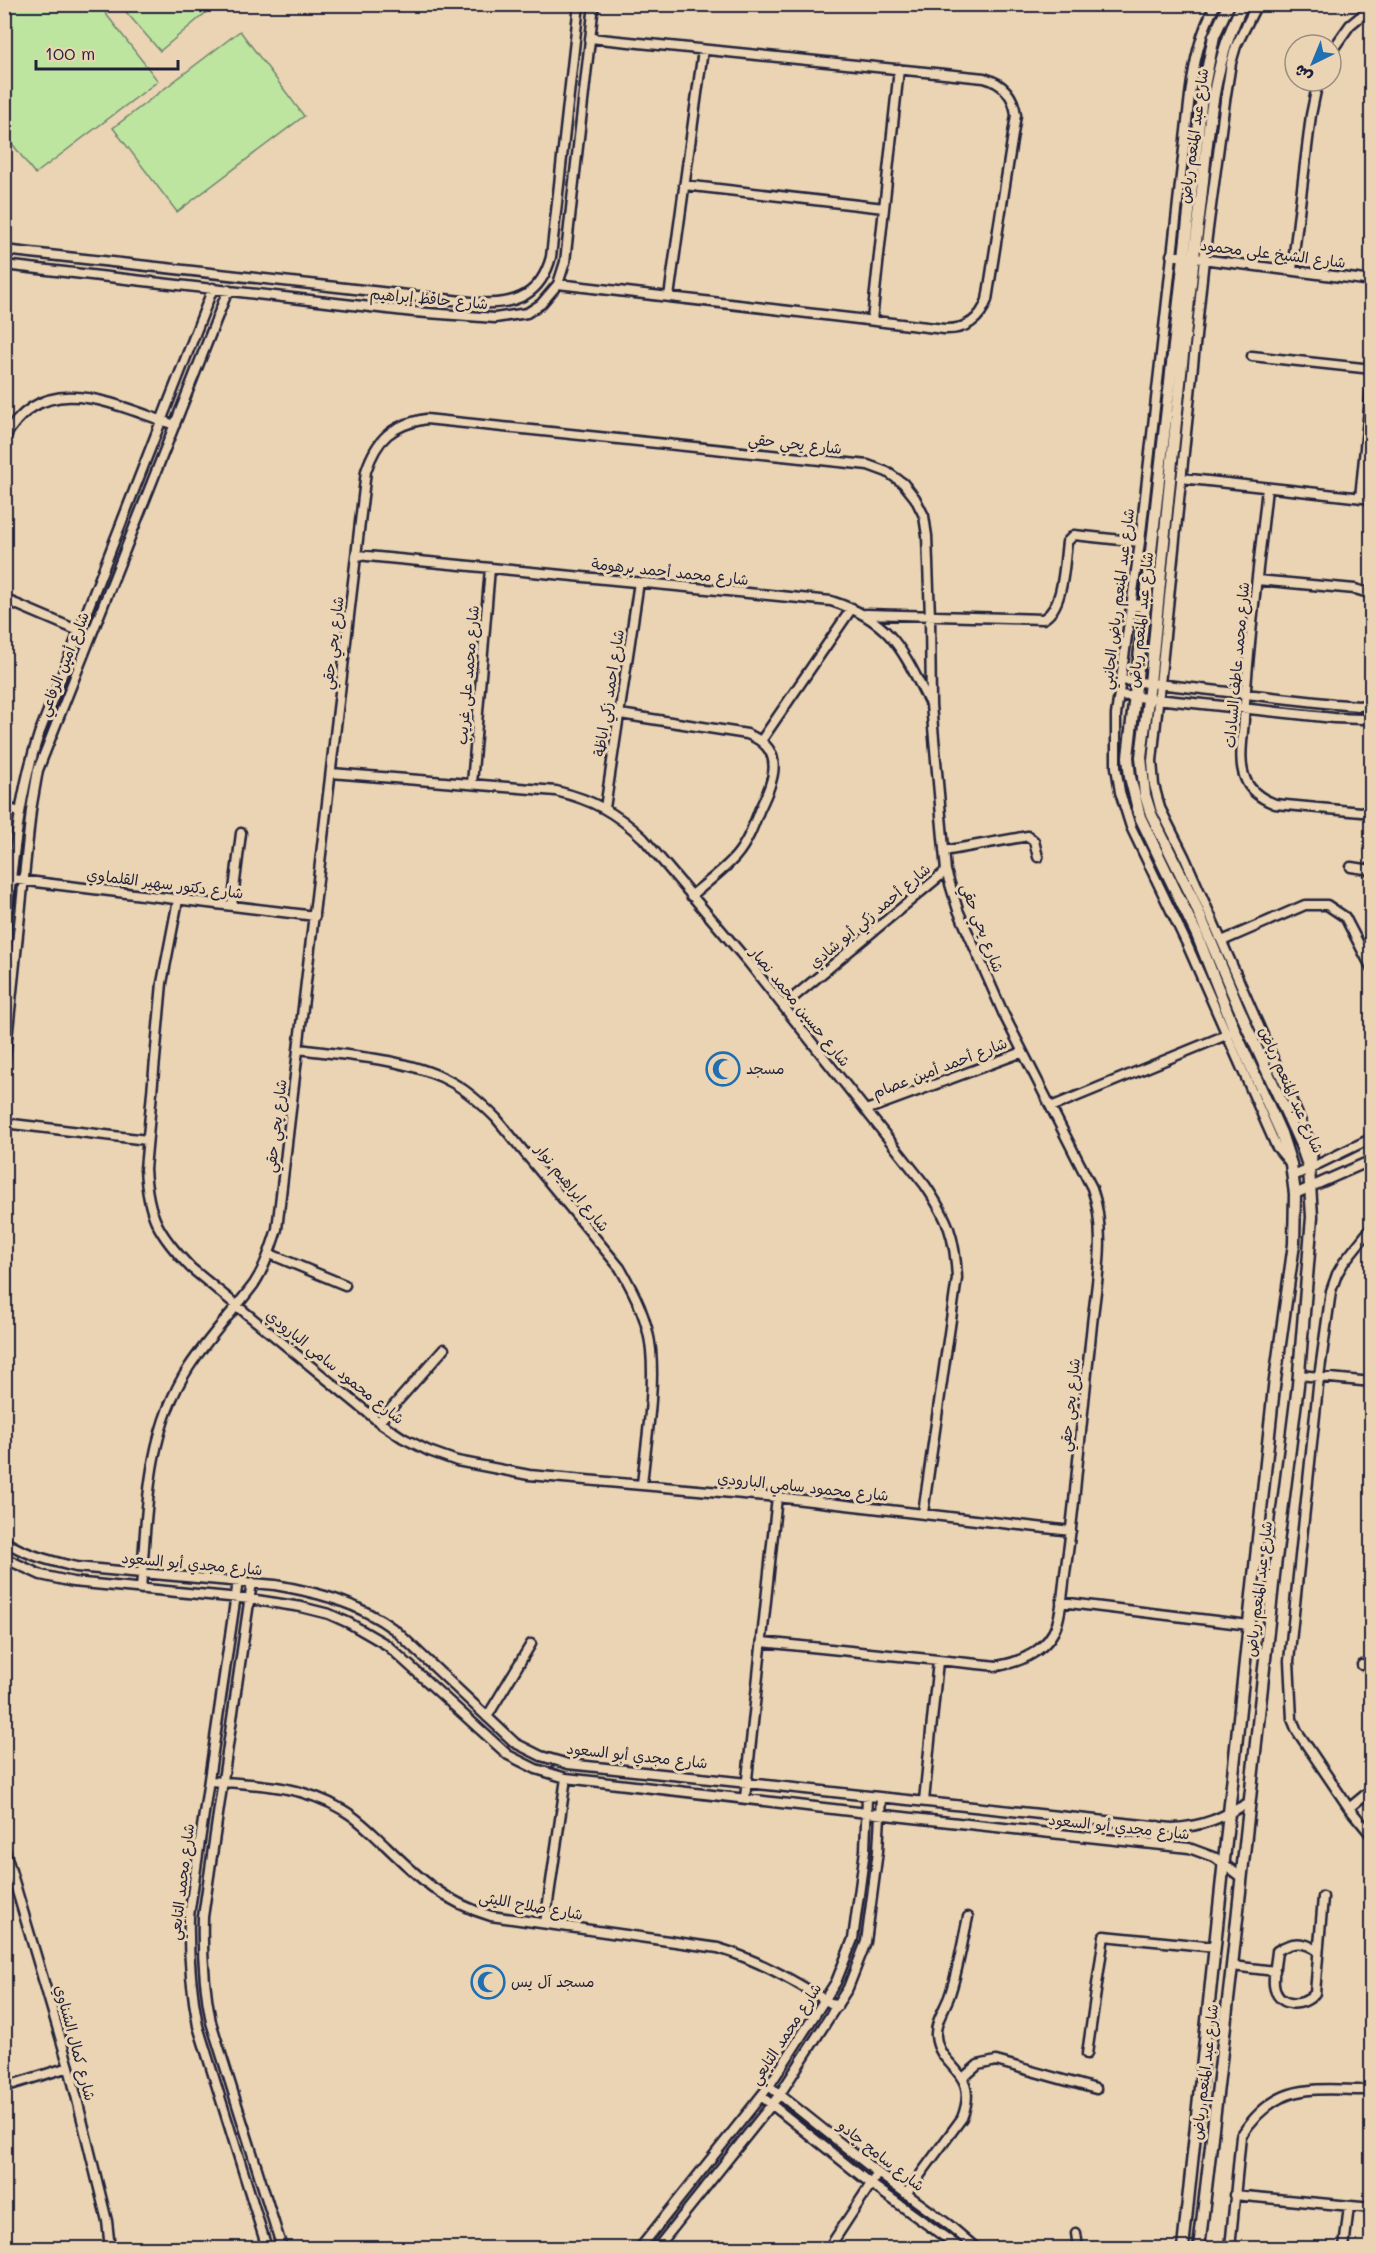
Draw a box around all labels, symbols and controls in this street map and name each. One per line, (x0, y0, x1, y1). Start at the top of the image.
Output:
scale bar (36, 33, 178, 71)
north arrow (1283, 33, 1343, 93)
text: 100 m (45, 41, 95, 65)
text: ش (1289, 61, 1316, 88)
street label: شارع عبد المنعم رياض (1174, 67, 1215, 205)
street label: شارع الشيخ على محمود (1199, 234, 1347, 273)
street label: شارع حافظ إبراهيم (369, 283, 489, 316)
street label: شارع يحي حقي (747, 428, 843, 462)
street label: شارع عبد المنعم رياض الجانبي (1096, 507, 1142, 691)
street label: شارع عبد المنعم رياض (1123, 551, 1160, 689)
street label: شارع محمد أحمد برهومة (590, 553, 750, 590)
street label: شارع محمد عاطف السادات (1219, 581, 1254, 749)
street label: شارع يحي حقي (316, 595, 352, 691)
street label: شارع محمد على غريب (451, 604, 484, 746)
street label: شارع أمين الرفاعي (33, 608, 97, 720)
street label: شارع احمد زكي اباظة (588, 628, 632, 759)
street label: شارع أحمد زكي أبو شادي (804, 858, 937, 975)
street label: شارع دكتور سهير القلماوي (85, 863, 245, 905)
street label: شارع يحي حقي (953, 880, 1009, 977)
street label: شارع حسين محمد نصار (745, 942, 855, 1071)
street label: شارع عبد المنعم رياض (1252, 1023, 1329, 1157)
street label: شارع أحمد أمين عصام (870, 1032, 1010, 1104)
mosque icon: مسجد (705, 1051, 741, 1087)
place label: مسجد (746, 1058, 785, 1078)
street label: شارع يحي حقي (259, 1078, 295, 1174)
street label: شارع ابراهيم نوار (528, 1139, 614, 1237)
street label: شارع محمود سامي البارودي (260, 1304, 409, 1431)
street label: شارع يحي حقي (1054, 1357, 1088, 1453)
street label: شارع محمود سامي البارودي (716, 1467, 890, 1509)
street label: شارع عبد المنعم رياض (1240, 1520, 1279, 1658)
street label: شارع مجدي أبو السعود (120, 1547, 264, 1581)
street label: شارع مجدي أبو السعود (565, 1738, 709, 1774)
street label: شارع مجدي أبو السعود (1047, 1809, 1191, 1845)
street label: شارع محمد التابعي (164, 1822, 202, 1942)
street label: شارع صلاح الليثى (477, 1886, 585, 1925)
mosque icon: مسجد آل يس (470, 1964, 506, 2000)
place label: مسجد آل يس (511, 1971, 595, 1991)
street label: شارع محمد التابعي (745, 1979, 829, 2090)
street label: شارع كمال الشناوي (49, 1983, 101, 2103)
street label: شارع عبد المنعم رياض (1186, 2003, 1225, 2141)
street label: شارع سامح جادو (833, 2115, 929, 2196)

